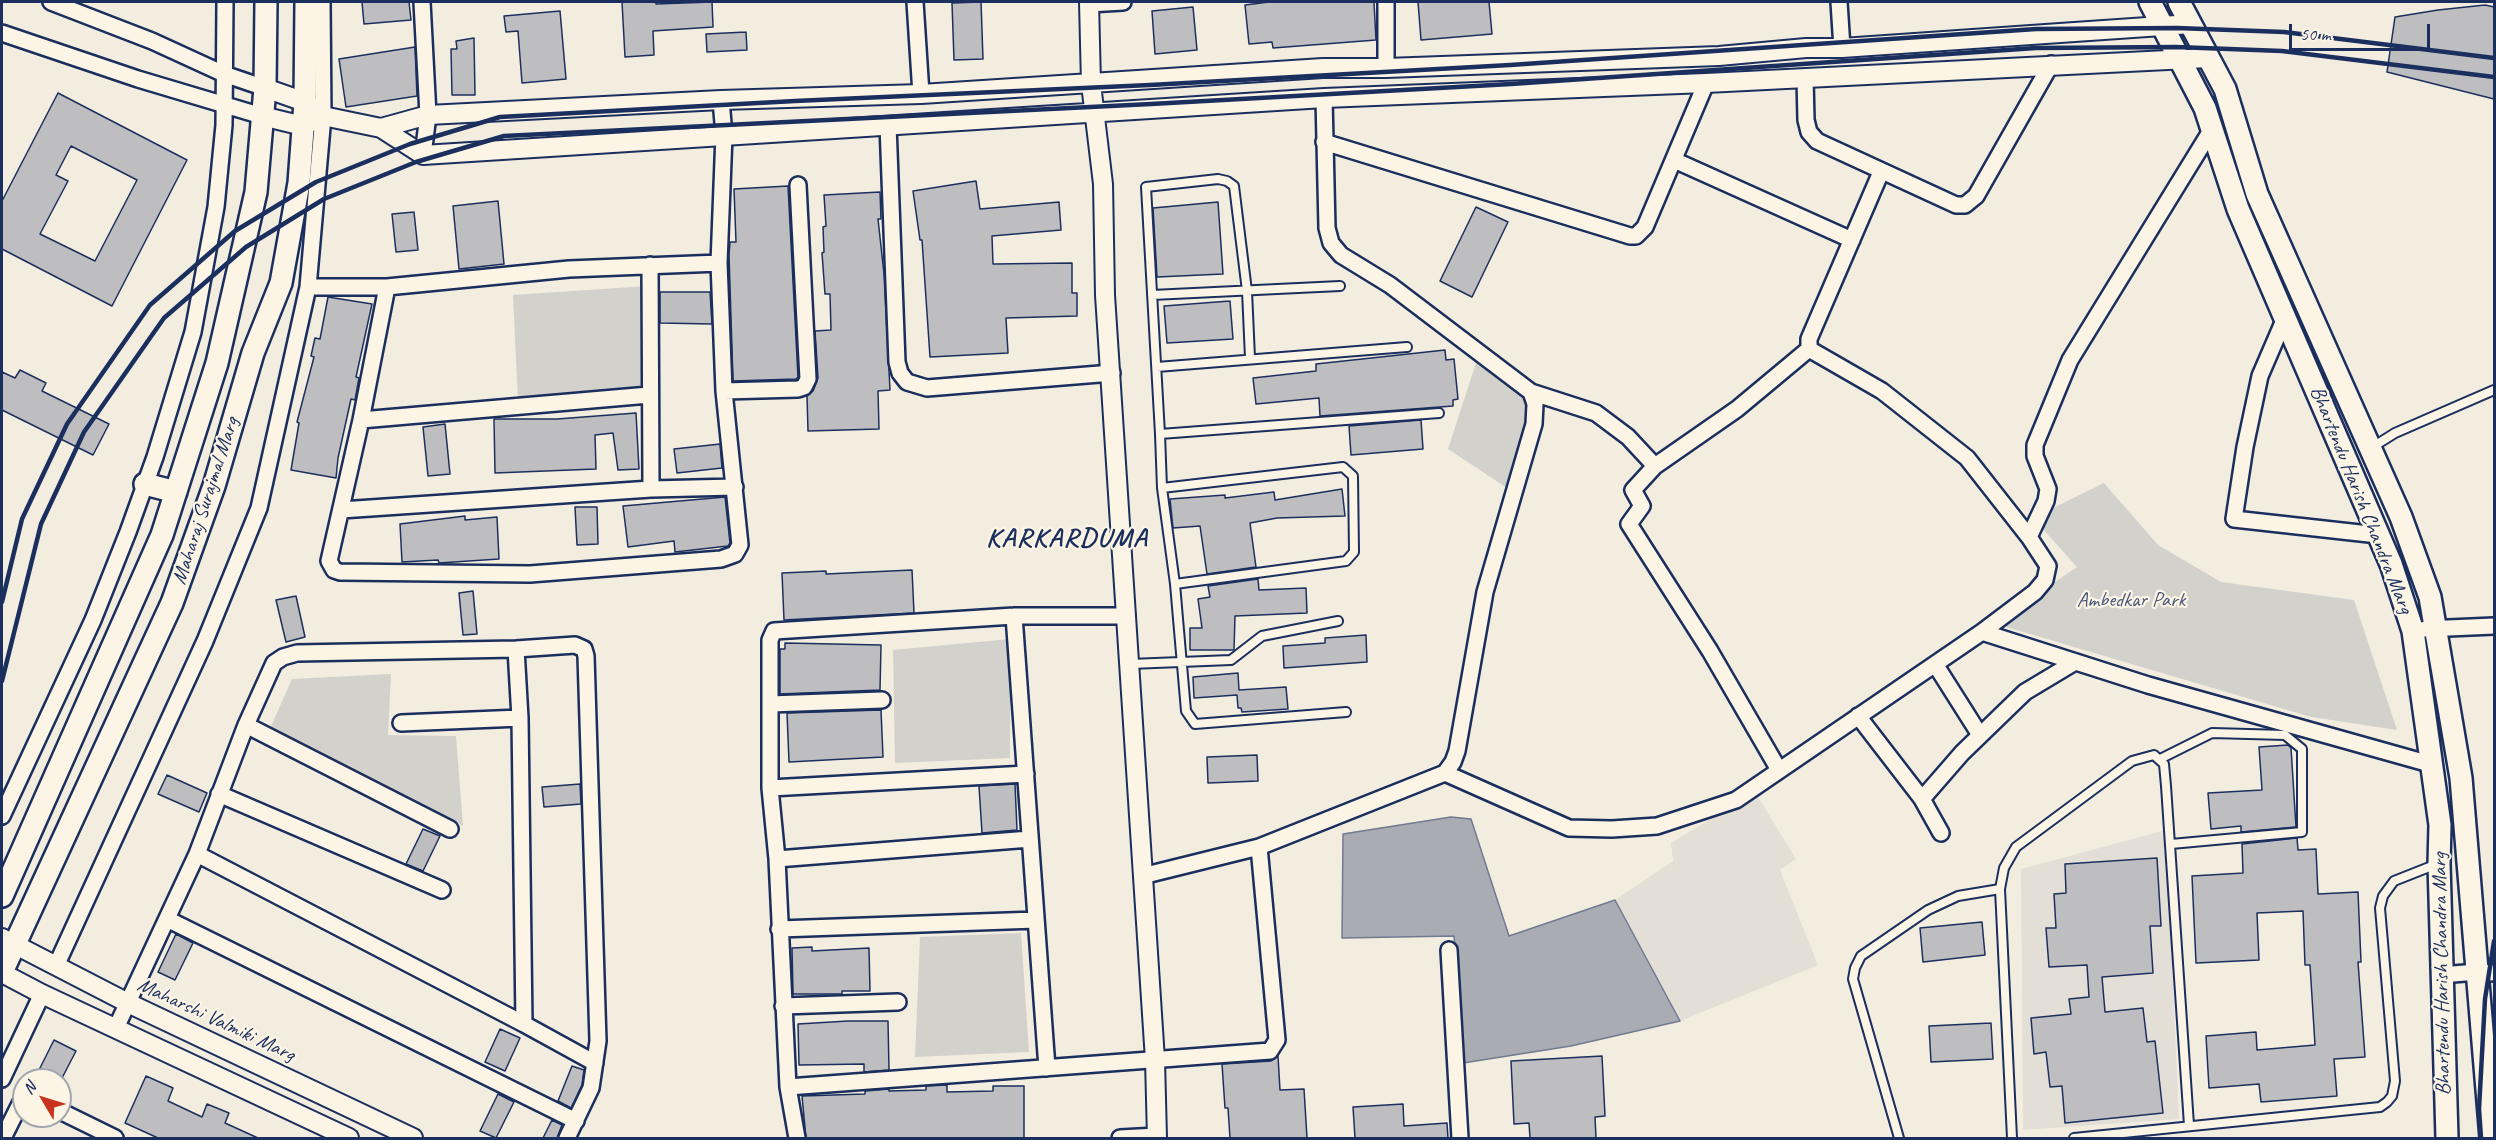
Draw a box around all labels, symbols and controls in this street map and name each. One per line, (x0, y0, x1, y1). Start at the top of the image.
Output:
scale bar (2292, 12, 2433, 50)
text: 50 m (2300, 23, 2331, 45)
street label: Bhartendu Harish Chandra Marg (2304, 383, 2418, 617)
street label: Maharaj Surajmal Marg (167, 414, 245, 588)
district label: KARKARDUMA (987, 523, 1147, 555)
park label: Ambedkar Park (2077, 587, 2185, 613)
street label: Bhartendu Harish Chandra Marg (2427, 852, 2457, 1096)
street label: Maharshi Valmiki Marg (133, 973, 299, 1067)
north arrow (12, 1068, 72, 1128)
text: N (18, 1078, 40, 1098)

